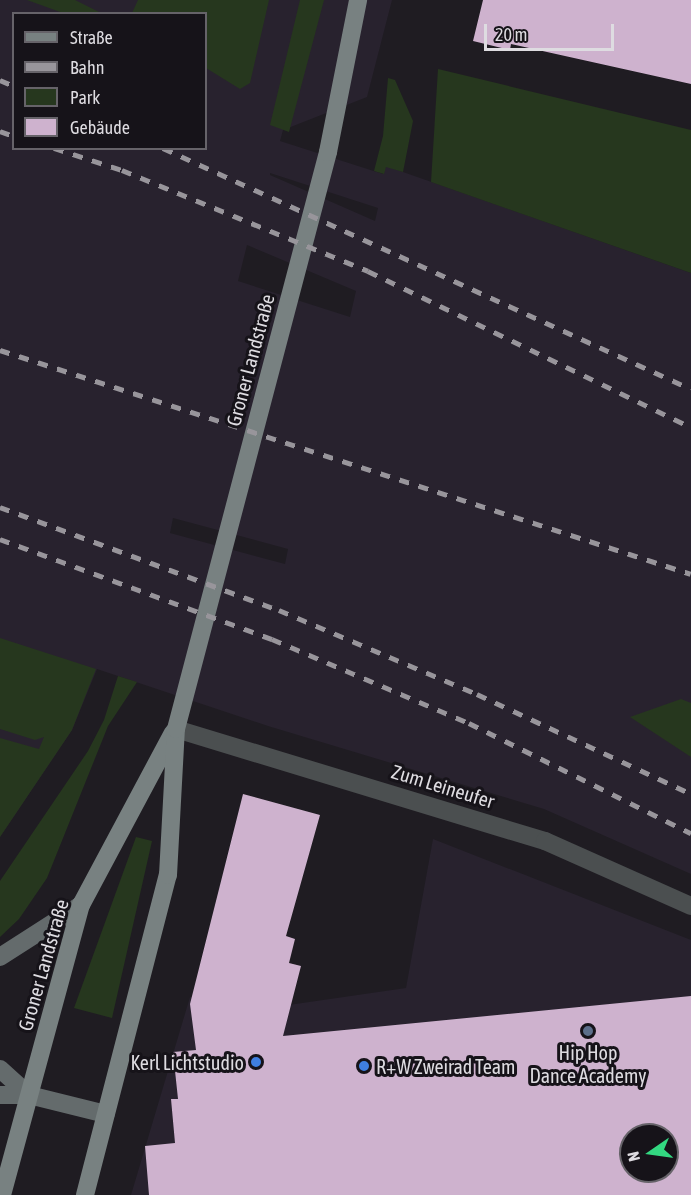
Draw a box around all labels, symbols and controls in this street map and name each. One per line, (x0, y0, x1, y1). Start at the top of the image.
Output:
legend (12, 12, 207, 150)
scale bar (487, 12, 618, 50)
text: 20 m (495, 24, 527, 45)
text: Straße (70, 27, 113, 48)
text: Bahn (70, 57, 104, 78)
text: Park (70, 87, 100, 108)
text: Gebäude (70, 117, 130, 138)
street label: Groner Landstraße (221, 291, 279, 429)
street label: Zum Leineufer (389, 759, 497, 813)
street label: Groner Landstraße (13, 896, 73, 1034)
marker: Hip Hop Dance Academy (581, 1024, 595, 1038)
place label: Hip Hop Dance Academy (529, 1040, 647, 1087)
place label: Kerl Lichtstudio (130, 1050, 244, 1074)
place label: R+W Zweirad Team (376, 1054, 515, 1078)
marker: Kerl Lichtstudio (249, 1055, 263, 1069)
marker: R+W Zweirad Team (357, 1059, 371, 1073)
north arrow (619, 1123, 679, 1183)
text: N (624, 1150, 643, 1163)

